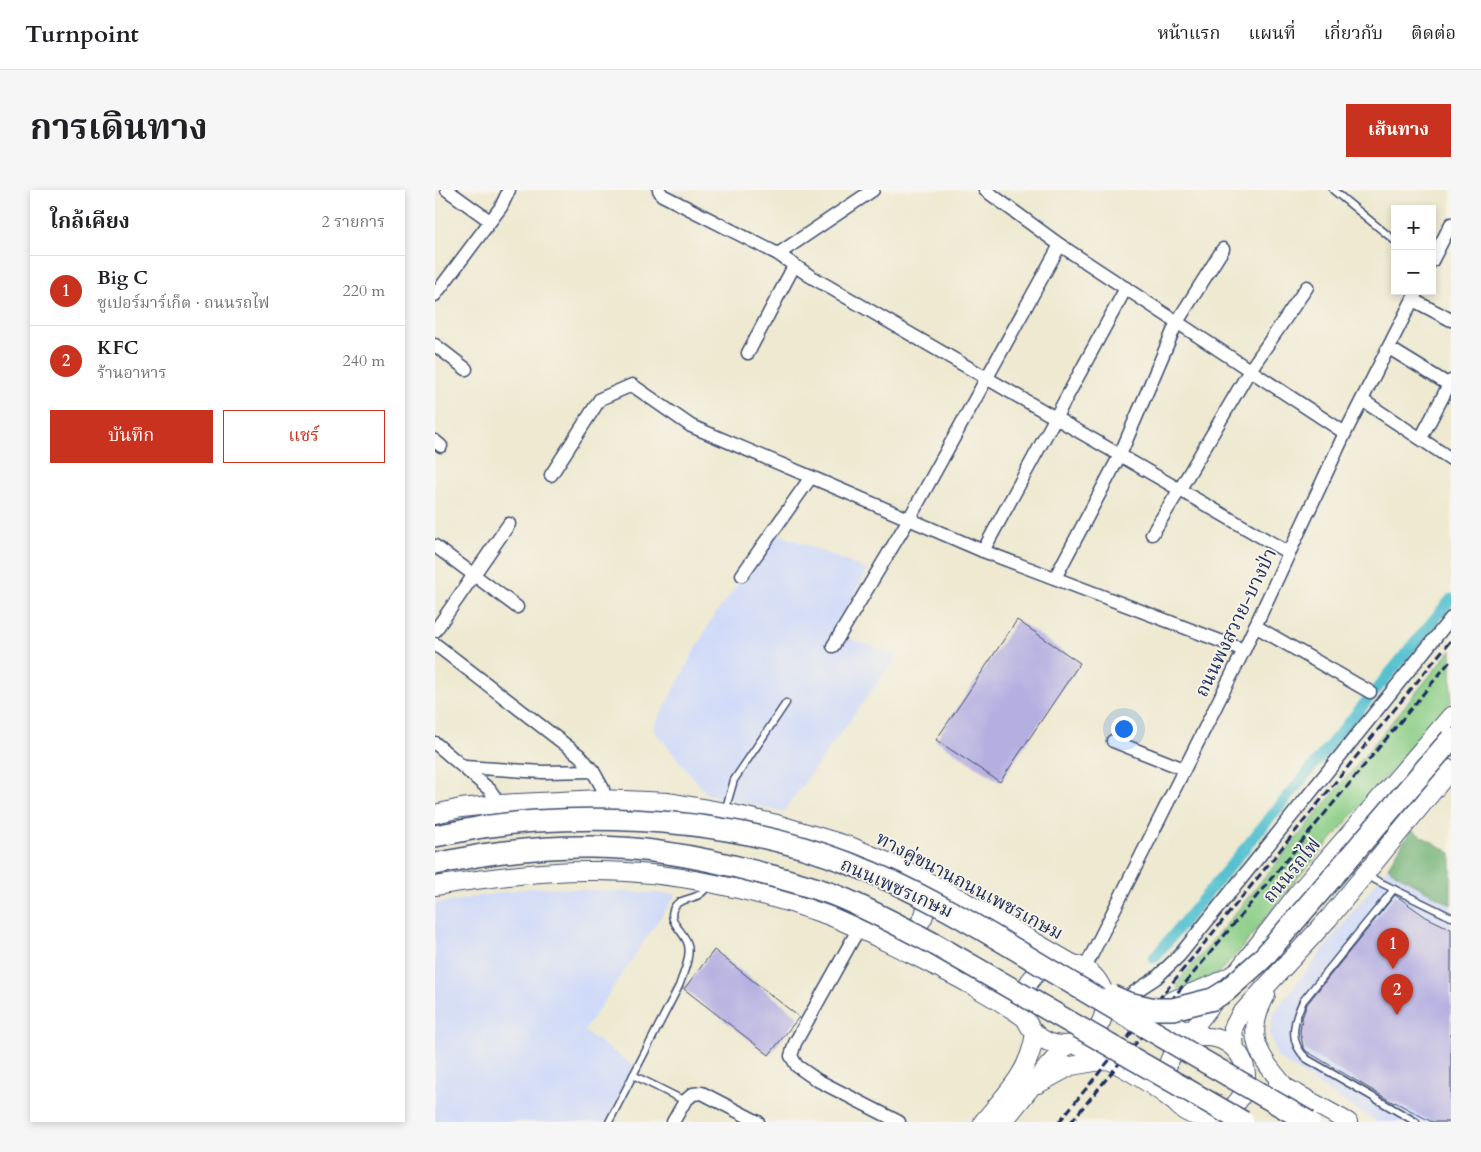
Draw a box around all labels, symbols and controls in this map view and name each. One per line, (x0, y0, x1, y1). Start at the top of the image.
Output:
text: Turnpoint (25, 18, 139, 51)
text: หน้าแรก (1157, 21, 1220, 46)
text: แผนที่ (1248, 21, 1296, 46)
text: เกี่ยวกับ (1324, 21, 1383, 46)
text: ติดต่อ (1411, 21, 1456, 46)
text: การเดินทาง (30, 104, 208, 152)
button: เส้นทาง (1346, 104, 1451, 157)
map controls (1391, 205, 1436, 295)
button: + (1391, 205, 1436, 250)
text: ใกล้เคียง (50, 207, 130, 236)
text: 2 รายการ (322, 211, 385, 233)
button: − (1391, 250, 1436, 295)
text: Big C (97, 265, 148, 291)
text: 1 (62, 280, 70, 302)
text: 220 m (343, 280, 385, 302)
text: ซูเปอร์มาร์เก็ต · ถนนรถไฟ (97, 292, 270, 314)
text: KFC (97, 335, 138, 361)
text: 2 (62, 350, 70, 372)
text: 240 m (343, 350, 385, 372)
text: ร้านอาหาร (97, 362, 166, 384)
button: บันทึก (50, 410, 213, 463)
button: แชร์ (223, 410, 385, 463)
street label: ถนนพงสวาย-บางป่า (1189, 544, 1283, 701)
your location (1111, 716, 1137, 742)
street label: ทางคู่ขนานถนนเพชรเกษม (873, 826, 1067, 944)
street label: ถนนรถไฟ (1256, 832, 1327, 909)
street label: ถนนเพชรเกษม (837, 852, 957, 922)
pin: 1 (1377, 928, 1409, 969)
pin: 2 (1381, 974, 1413, 1015)

